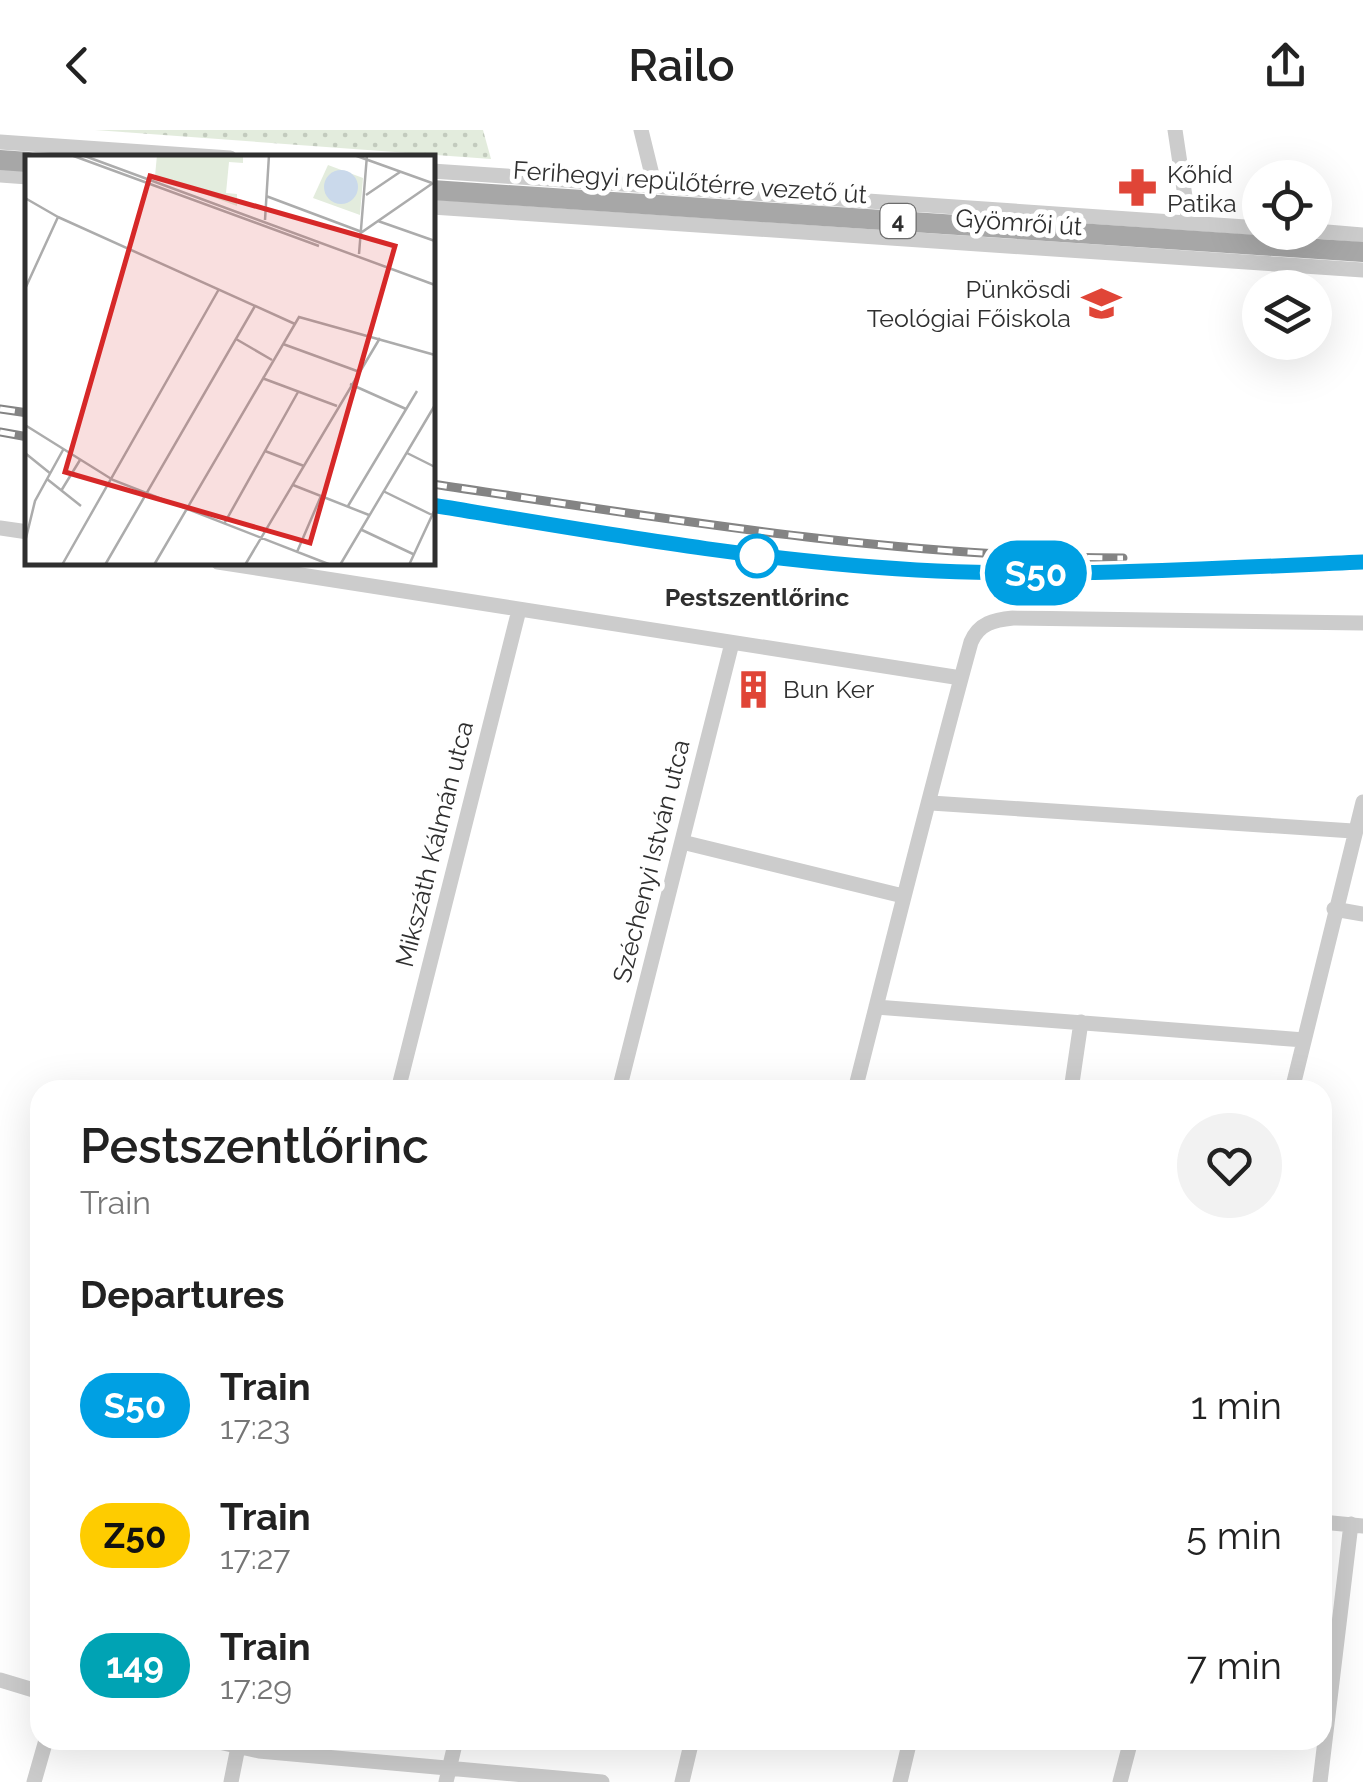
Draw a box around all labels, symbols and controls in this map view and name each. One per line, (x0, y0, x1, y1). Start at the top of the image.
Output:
icon: back (50, 38, 105, 93)
icon: share (1258, 38, 1313, 93)
text: Railo (628, 39, 735, 92)
inset map (25, 155, 435, 565)
street label: Ferihegyi repülőtérre vezető út (512, 155, 869, 209)
place label: Kőhíd Patika (1167, 159, 1237, 218)
map controls (1242, 160, 1332, 360)
button: locate (1242, 160, 1332, 250)
pharmacy icon: Kőhíd Patika (1116, 167, 1158, 209)
street label: Gyömrői út (955, 203, 1084, 241)
road number: 4 (880, 204, 916, 238)
button: layers (1242, 270, 1332, 360)
place label: Pünkösdi Teológiai Főiskola (867, 274, 1071, 333)
school or university icon: Pünkösdi Teológiai Főiskola (1080, 282, 1122, 324)
marker: Pestszentlőrinc (736, 535, 778, 577)
line badge: S50 (978, 540, 1094, 606)
text: S50 (1005, 553, 1067, 594)
place label: Pestszentlőrinc (665, 582, 849, 612)
building icon: Bun Ker (732, 668, 774, 710)
place label: Bun Ker (783, 674, 874, 704)
street label: Mikszáth Kálmán utca (389, 718, 479, 970)
street label: Széchenyi István utca (606, 737, 696, 985)
button: heart (1177, 1113, 1282, 1218)
text: Pestszentlőrinc (80, 1118, 429, 1174)
text: Train (80, 1184, 151, 1221)
text: Departures (80, 1272, 285, 1317)
text: Train (220, 1364, 311, 1409)
text: 1 min (1191, 1383, 1282, 1428)
text: S50 (104, 1385, 166, 1426)
text: 17:23 (220, 1409, 290, 1446)
text: Train (220, 1494, 311, 1539)
text: 5 min (1186, 1513, 1282, 1558)
text: Z50 (104, 1515, 166, 1556)
text: 17:27 (220, 1539, 290, 1576)
text: Train (220, 1624, 311, 1669)
text: 7 min (1187, 1643, 1282, 1688)
text: 149 (106, 1645, 164, 1686)
text: 17:29 (220, 1669, 292, 1706)

